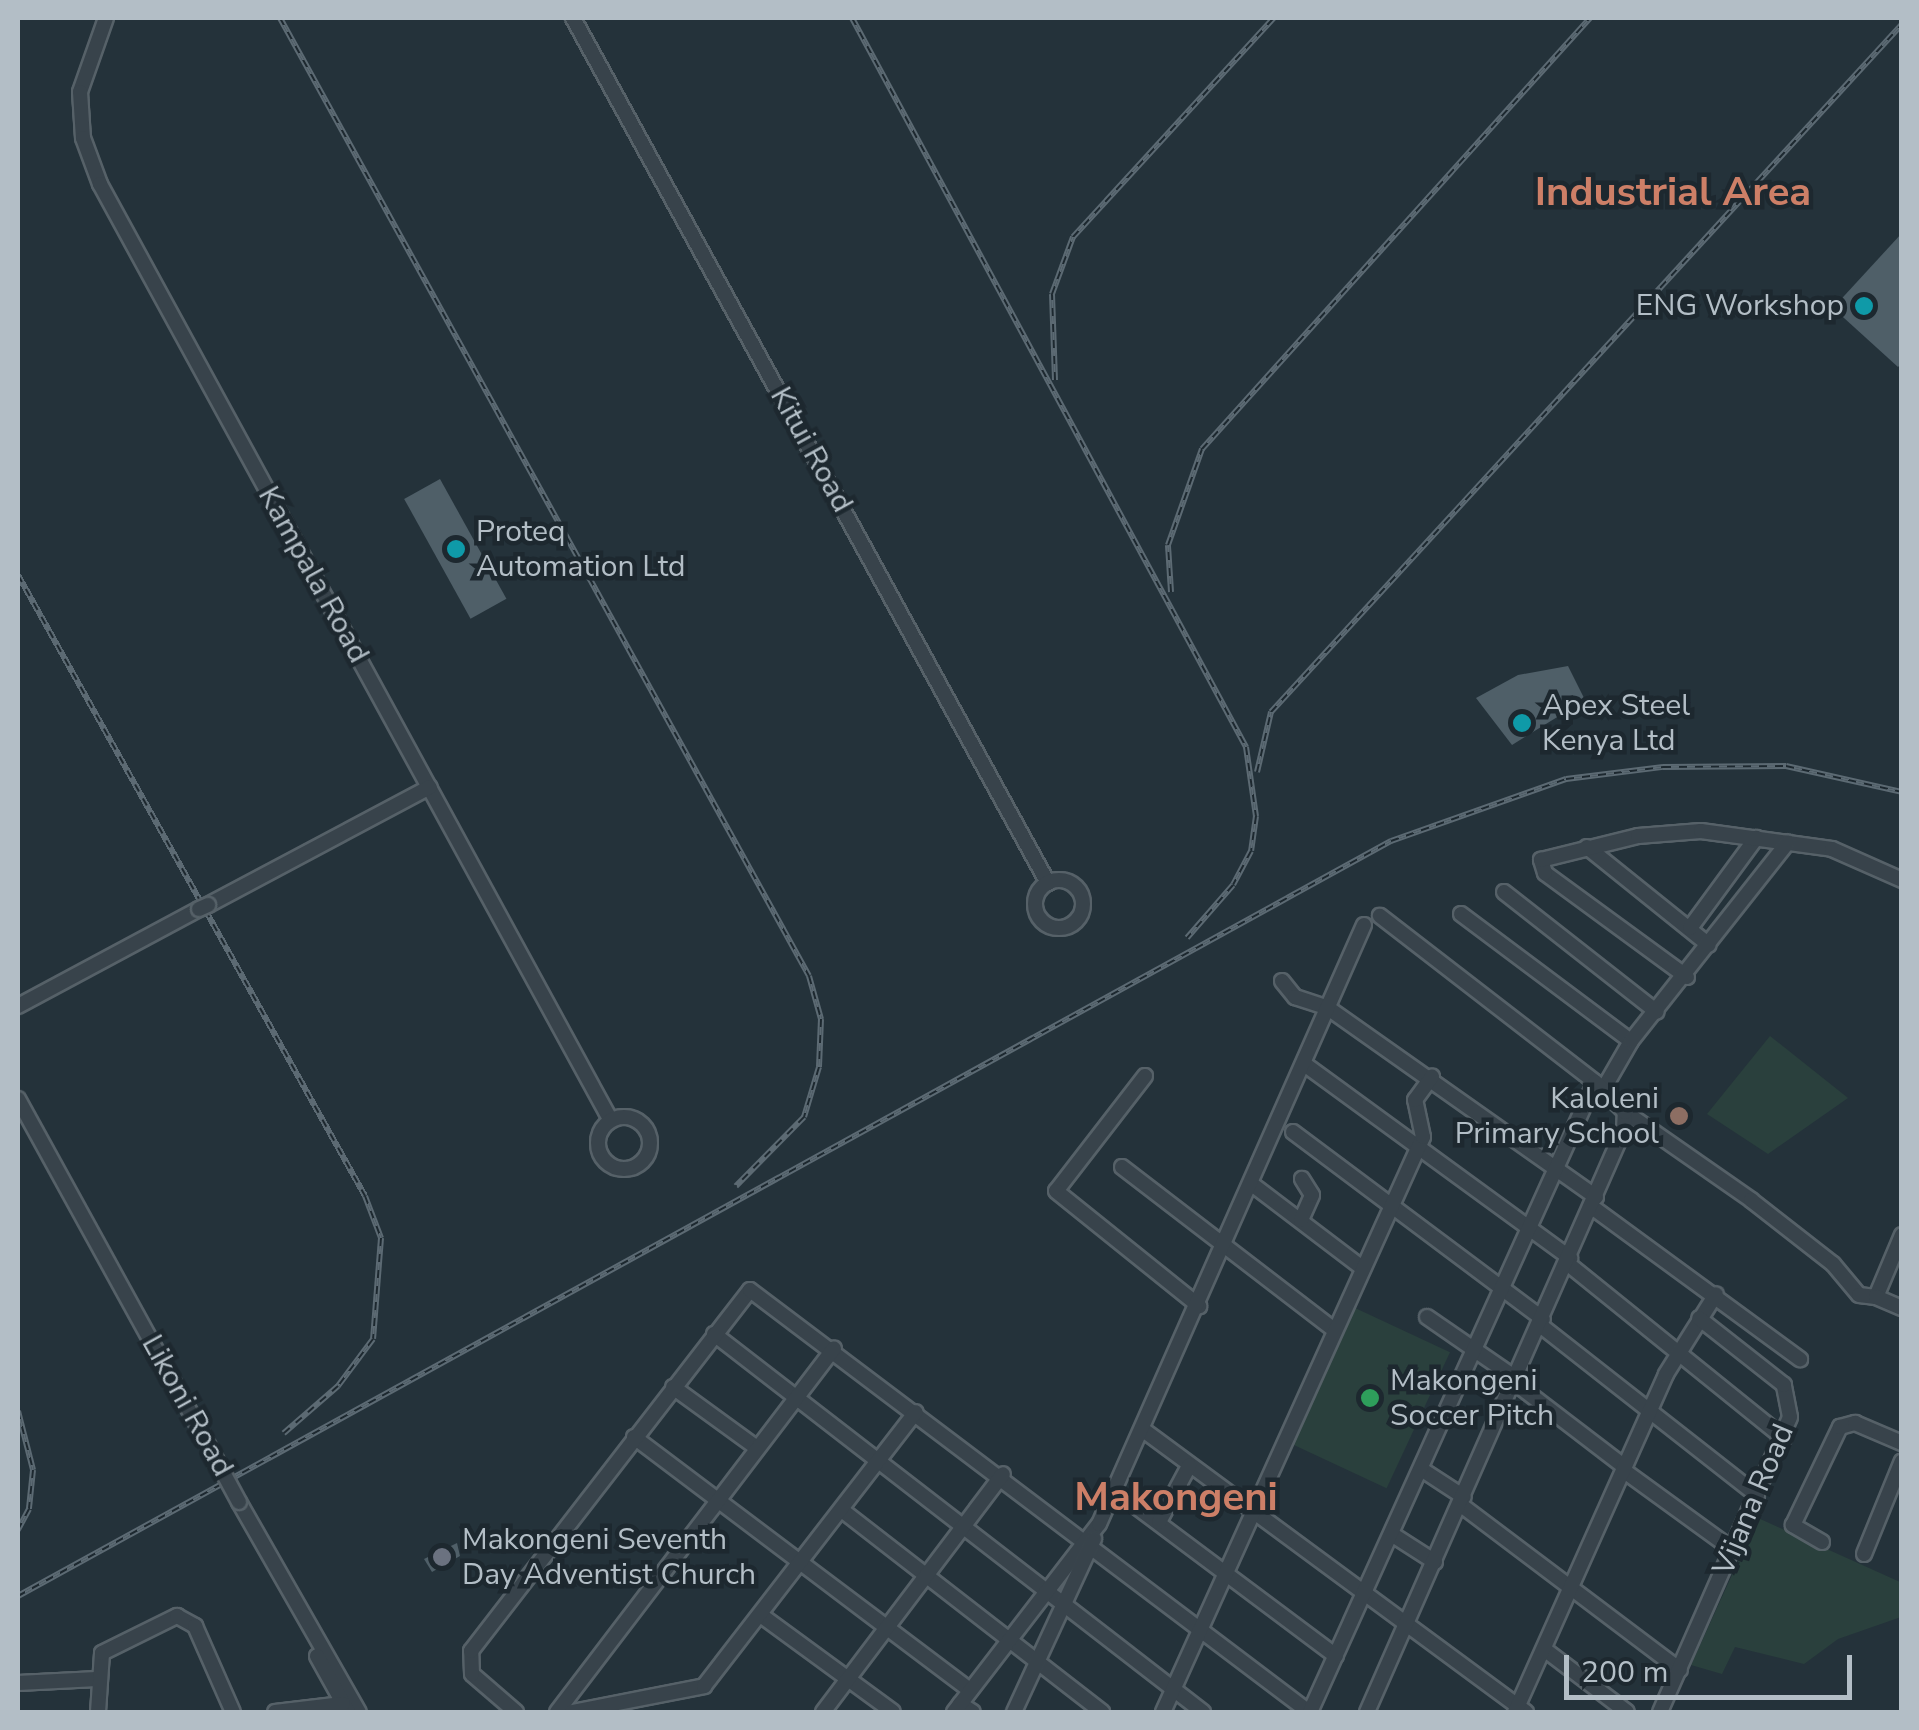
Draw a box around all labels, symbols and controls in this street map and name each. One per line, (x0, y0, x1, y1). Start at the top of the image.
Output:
district label: Industrial Area (1535, 168, 1811, 216)
place label: ENG Workshop (1636, 288, 1844, 324)
marker: ENG Workshop (1853, 295, 1875, 317)
street label: Kitui Road (762, 381, 860, 519)
street label: Kampala Road (250, 481, 376, 669)
place label: Proteq Automation Ltd (476, 514, 686, 584)
marker: Proteq Automation Ltd (445, 538, 467, 560)
place label: Apex Steel Kenya Ltd (1542, 688, 1690, 758)
marker: Apex Steel Kenya Ltd (1511, 712, 1533, 734)
place label: Kaloleni Primary School (1455, 1081, 1659, 1152)
marker: Kaloleni Primary School (1668, 1105, 1690, 1127)
street label: Likoni Road (133, 1329, 241, 1483)
place label: Makongeni Soccer Pitch (1390, 1363, 1554, 1434)
marker: Makongeni Soccer Pitch (1359, 1387, 1381, 1409)
street label: Vijana Road (1706, 1419, 1802, 1581)
district label: Makongeni (1074, 1473, 1278, 1521)
place label: Makongeni Seventh Day Adventist Church (462, 1522, 756, 1592)
marker: Makongeni Seventh Day Adventist Church (431, 1546, 453, 1568)
scale bar (1569, 1635, 1856, 1697)
text: 200 m (1581, 1652, 1668, 1693)

